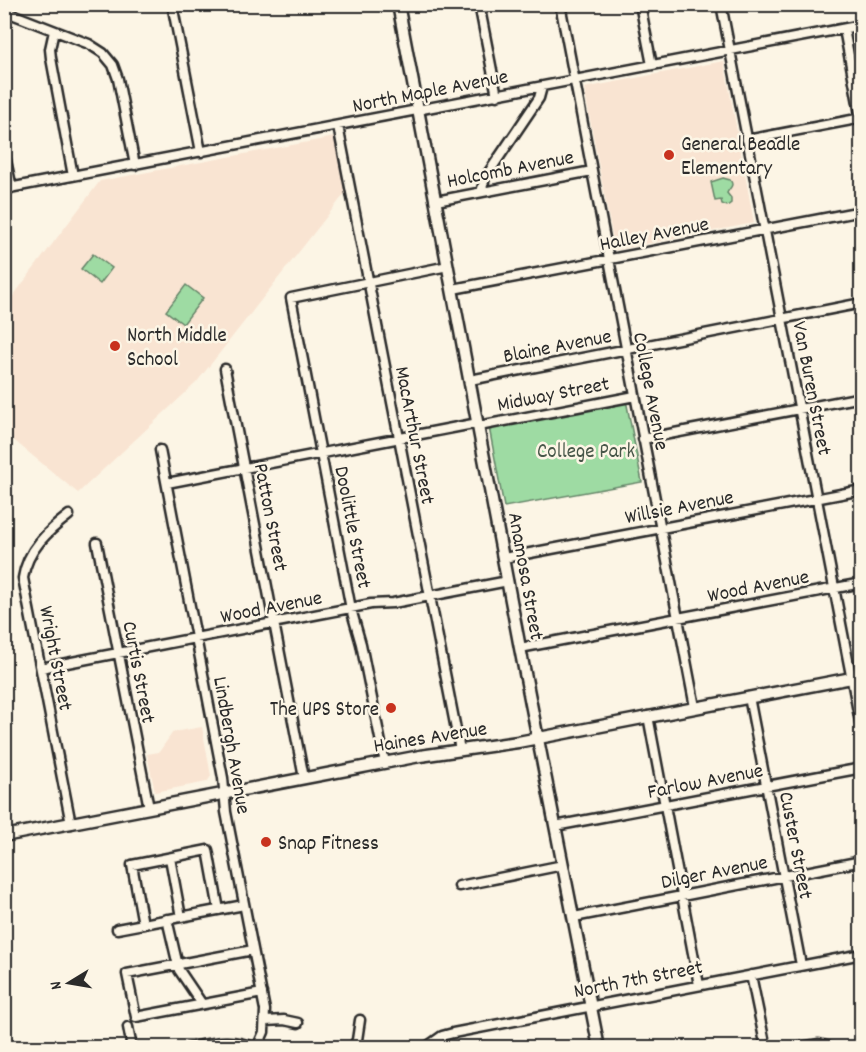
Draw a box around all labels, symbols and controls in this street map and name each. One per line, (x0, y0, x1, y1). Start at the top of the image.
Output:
street label: North Maple Avenue (350, 63, 511, 123)
place label: General Beadle Elementary (681, 131, 800, 185)
street label: Holcomb Avenue (445, 144, 577, 198)
marker: General Beadle Elementary (662, 148, 676, 162)
street label: Halley Avenue (597, 211, 712, 261)
street label: Van Buren Street (782, 319, 838, 458)
place label: North Middle School (127, 322, 227, 376)
street label: Blaine Avenue (501, 323, 614, 373)
street label: College Avenue (623, 330, 675, 453)
marker: North Middle School (108, 339, 122, 353)
street label: MacArthur Street (385, 364, 441, 507)
street label: Midway Street (495, 370, 612, 422)
park label: College Park (537, 438, 635, 468)
street label: Patton Street (244, 461, 294, 575)
street label: Doolittle Street (325, 464, 378, 592)
street label: Willsie Avenue (623, 484, 736, 534)
street label: Anamosa Street (498, 510, 550, 643)
street label: Wood Avenue (705, 563, 812, 612)
street label: Wood Avenue (218, 584, 325, 633)
street label: Wright Street (29, 604, 79, 714)
street label: Curtis Street (112, 619, 162, 726)
street label: Lindbergh Avenue (203, 674, 257, 817)
place label: The UPS Store (270, 696, 379, 726)
marker: The UPS Store (384, 701, 398, 715)
street label: Haines Avenue (372, 715, 489, 763)
street label: Farlow Avenue (645, 757, 766, 809)
street label: Custer Street (769, 789, 819, 902)
place label: Snap Fitness (278, 830, 379, 860)
marker: Snap Fitness (259, 835, 273, 849)
street label: Dilger Avenue (659, 849, 771, 899)
north arrow (39, 953, 99, 1013)
street label: North 7th Street (571, 954, 706, 1008)
text: N (45, 979, 69, 991)

